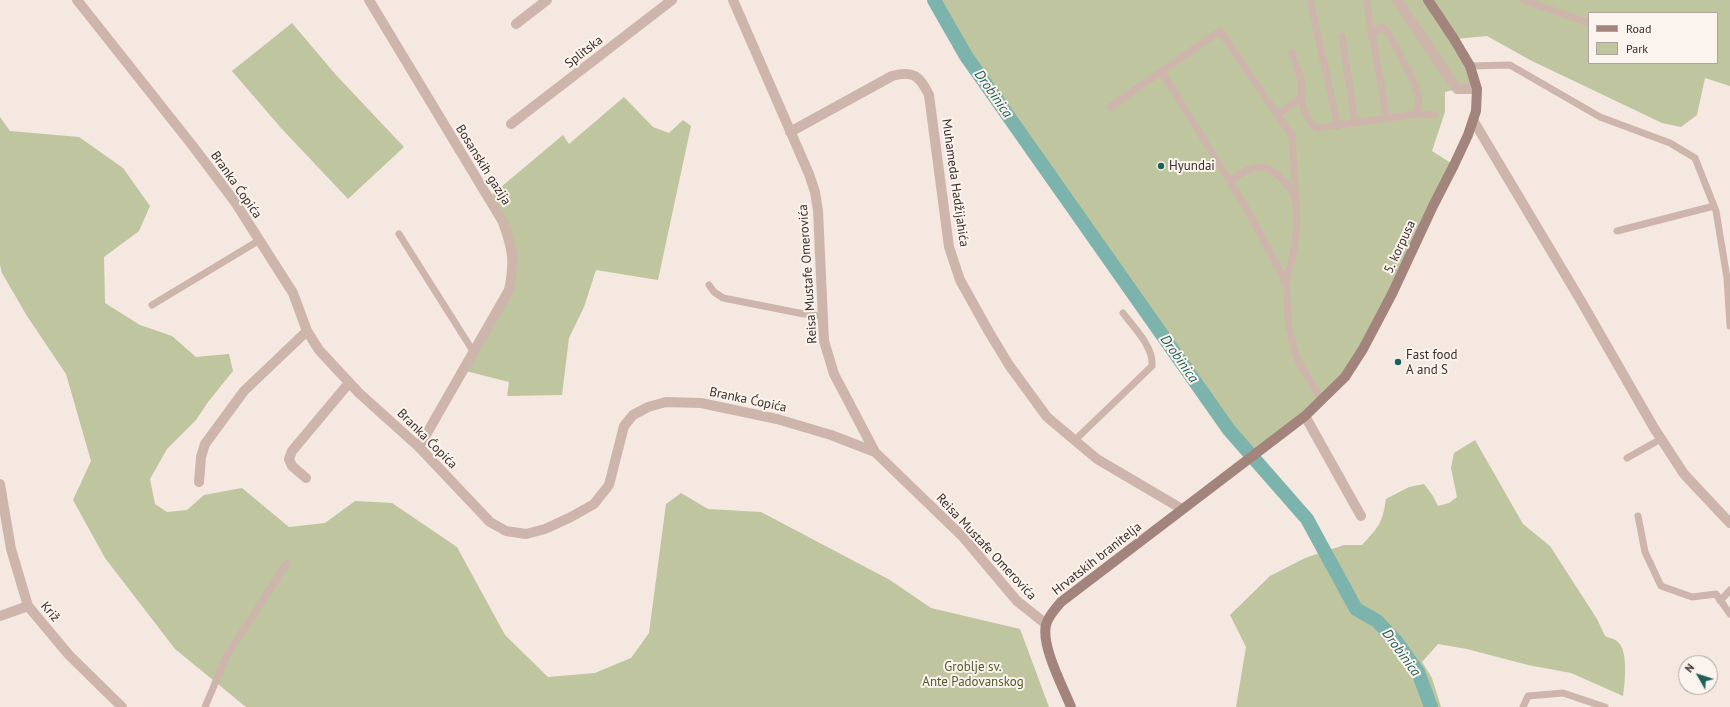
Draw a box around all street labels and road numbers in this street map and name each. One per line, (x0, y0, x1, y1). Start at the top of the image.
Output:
street label: Splitska (562, 32, 606, 72)
street label: Muhameda Hadžijahića (938, 118, 972, 248)
street label: Bosanskih gazija (452, 122, 514, 208)
street label: Branka Ćopića (207, 148, 265, 222)
street label: Reisa Mustafe Omerovića (795, 204, 821, 344)
street label: 5. korpusa (1381, 218, 1419, 276)
street label: Branka Ćopića (708, 384, 788, 416)
street label: Branka Ćopića (394, 406, 460, 472)
street label: Reisa Mustafe Omerovića (933, 491, 1039, 603)
street label: Hrvatskih branitelja (1049, 519, 1145, 599)
street label: Križ (37, 599, 63, 625)

